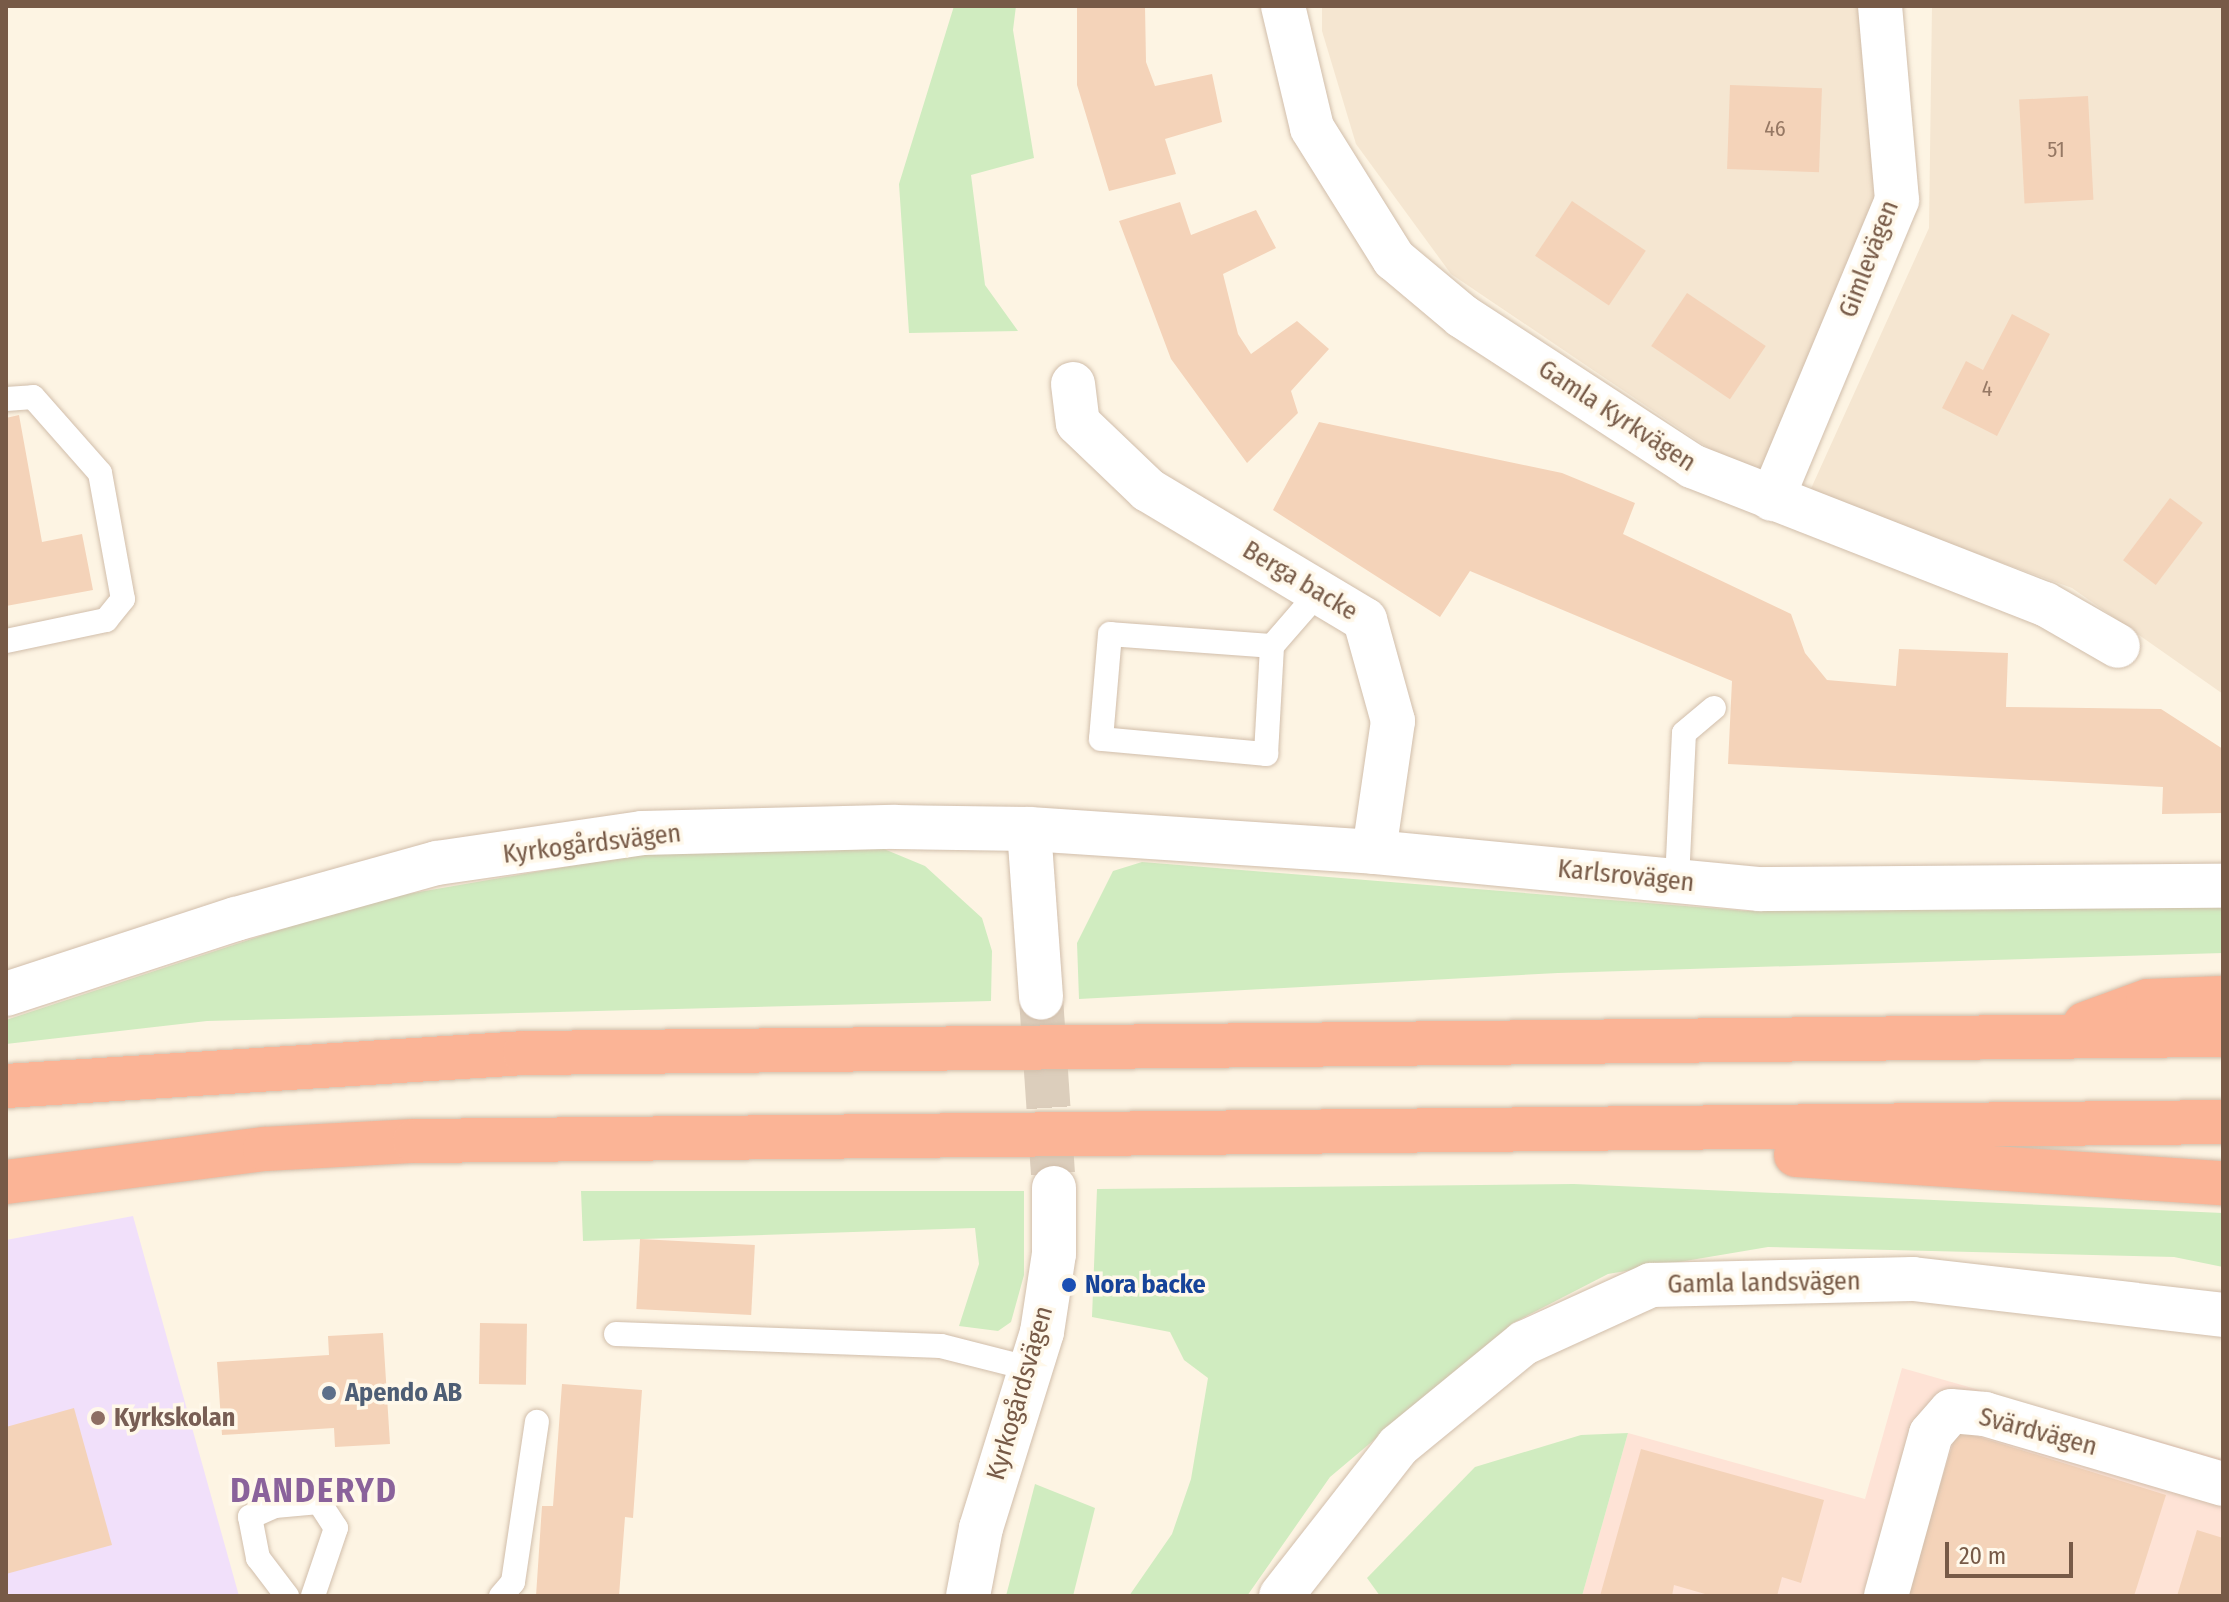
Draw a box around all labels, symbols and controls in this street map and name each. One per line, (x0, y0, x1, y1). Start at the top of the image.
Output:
house number: 46 (1764, 116, 1786, 142)
house number: 51 (2047, 137, 2065, 163)
street label: Gimlevägen (1832, 196, 1906, 322)
street label: Gamla Kyrkvägen (1532, 353, 1702, 479)
house number: 4 (1982, 376, 1992, 402)
street label: Berga backe (1237, 535, 1363, 627)
street label: Kyrkogårdsvägen (501, 818, 683, 870)
street label: Karlsrovägen (1556, 853, 1696, 899)
street label: Gamla landsvägen (1667, 1266, 1861, 1300)
place label: Nora backe (1085, 1269, 1206, 1301)
marker: Nora backe (1060, 1276, 1078, 1294)
street label: Kyrkogårdsvägen (980, 1303, 1060, 1483)
place label: Apendo AB (345, 1377, 462, 1409)
marker: Apendo AB (320, 1384, 338, 1402)
street label: Svärdvägen (1976, 1401, 2100, 1463)
place label: Kyrkskolan (114, 1402, 235, 1434)
marker: Kyrkskolan (89, 1409, 107, 1427)
district label: DANDERYD (230, 1471, 398, 1511)
scale bar (1949, 1526, 2077, 1576)
text: 20 m (1959, 1542, 2006, 1570)

